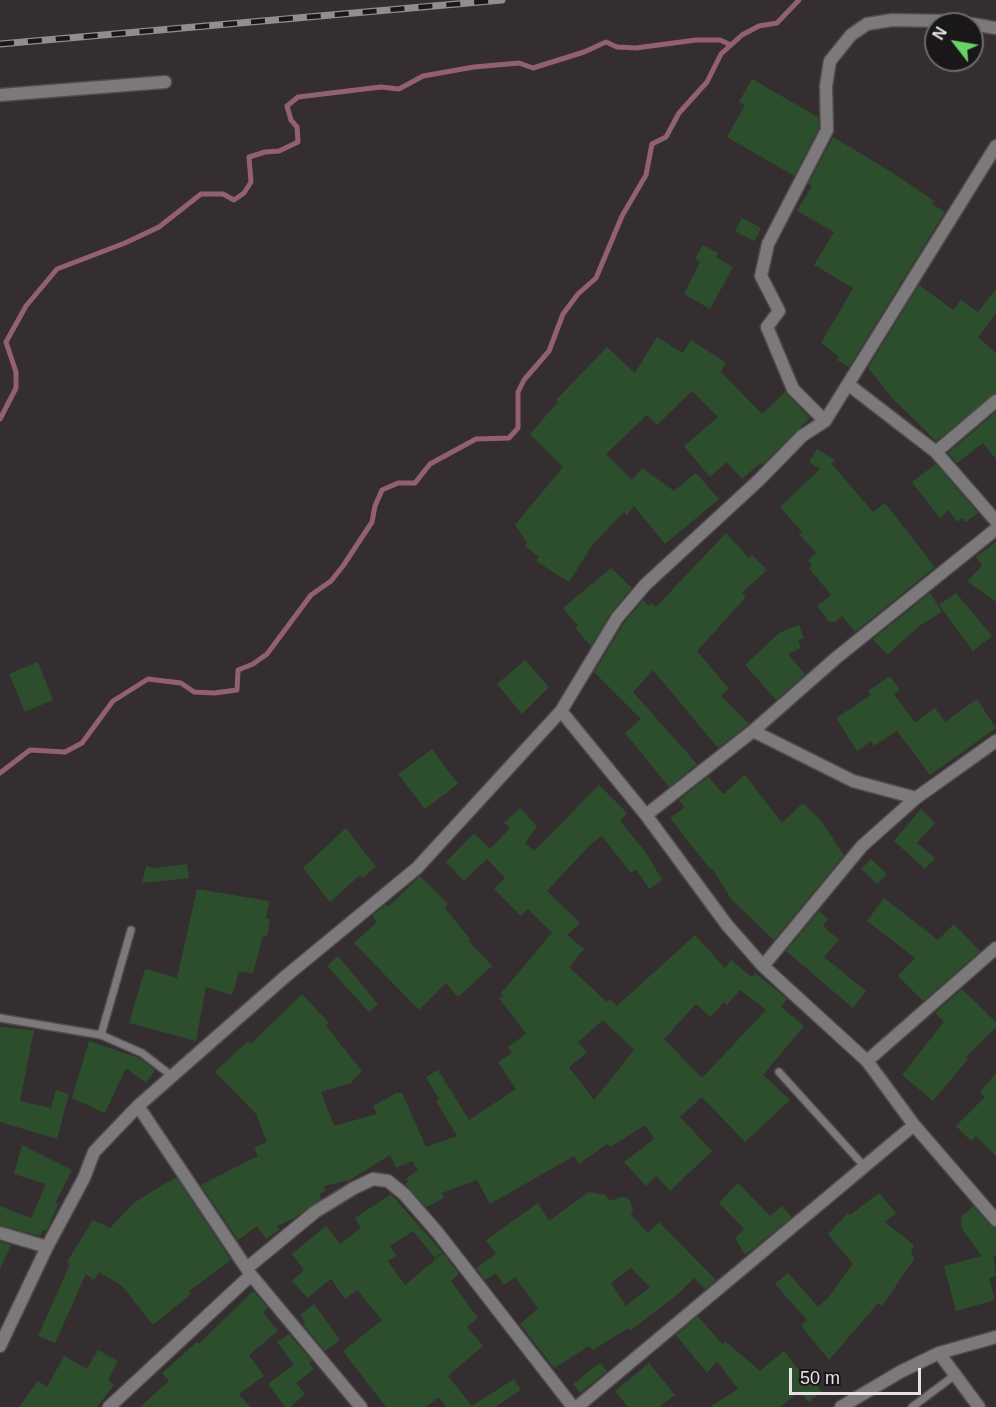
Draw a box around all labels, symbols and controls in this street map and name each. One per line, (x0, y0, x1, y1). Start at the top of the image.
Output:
north arrow (924, 12, 984, 72)
text: N (930, 24, 950, 43)
scale bar (792, 1356, 924, 1394)
text: 50 m (800, 1368, 840, 1388)

